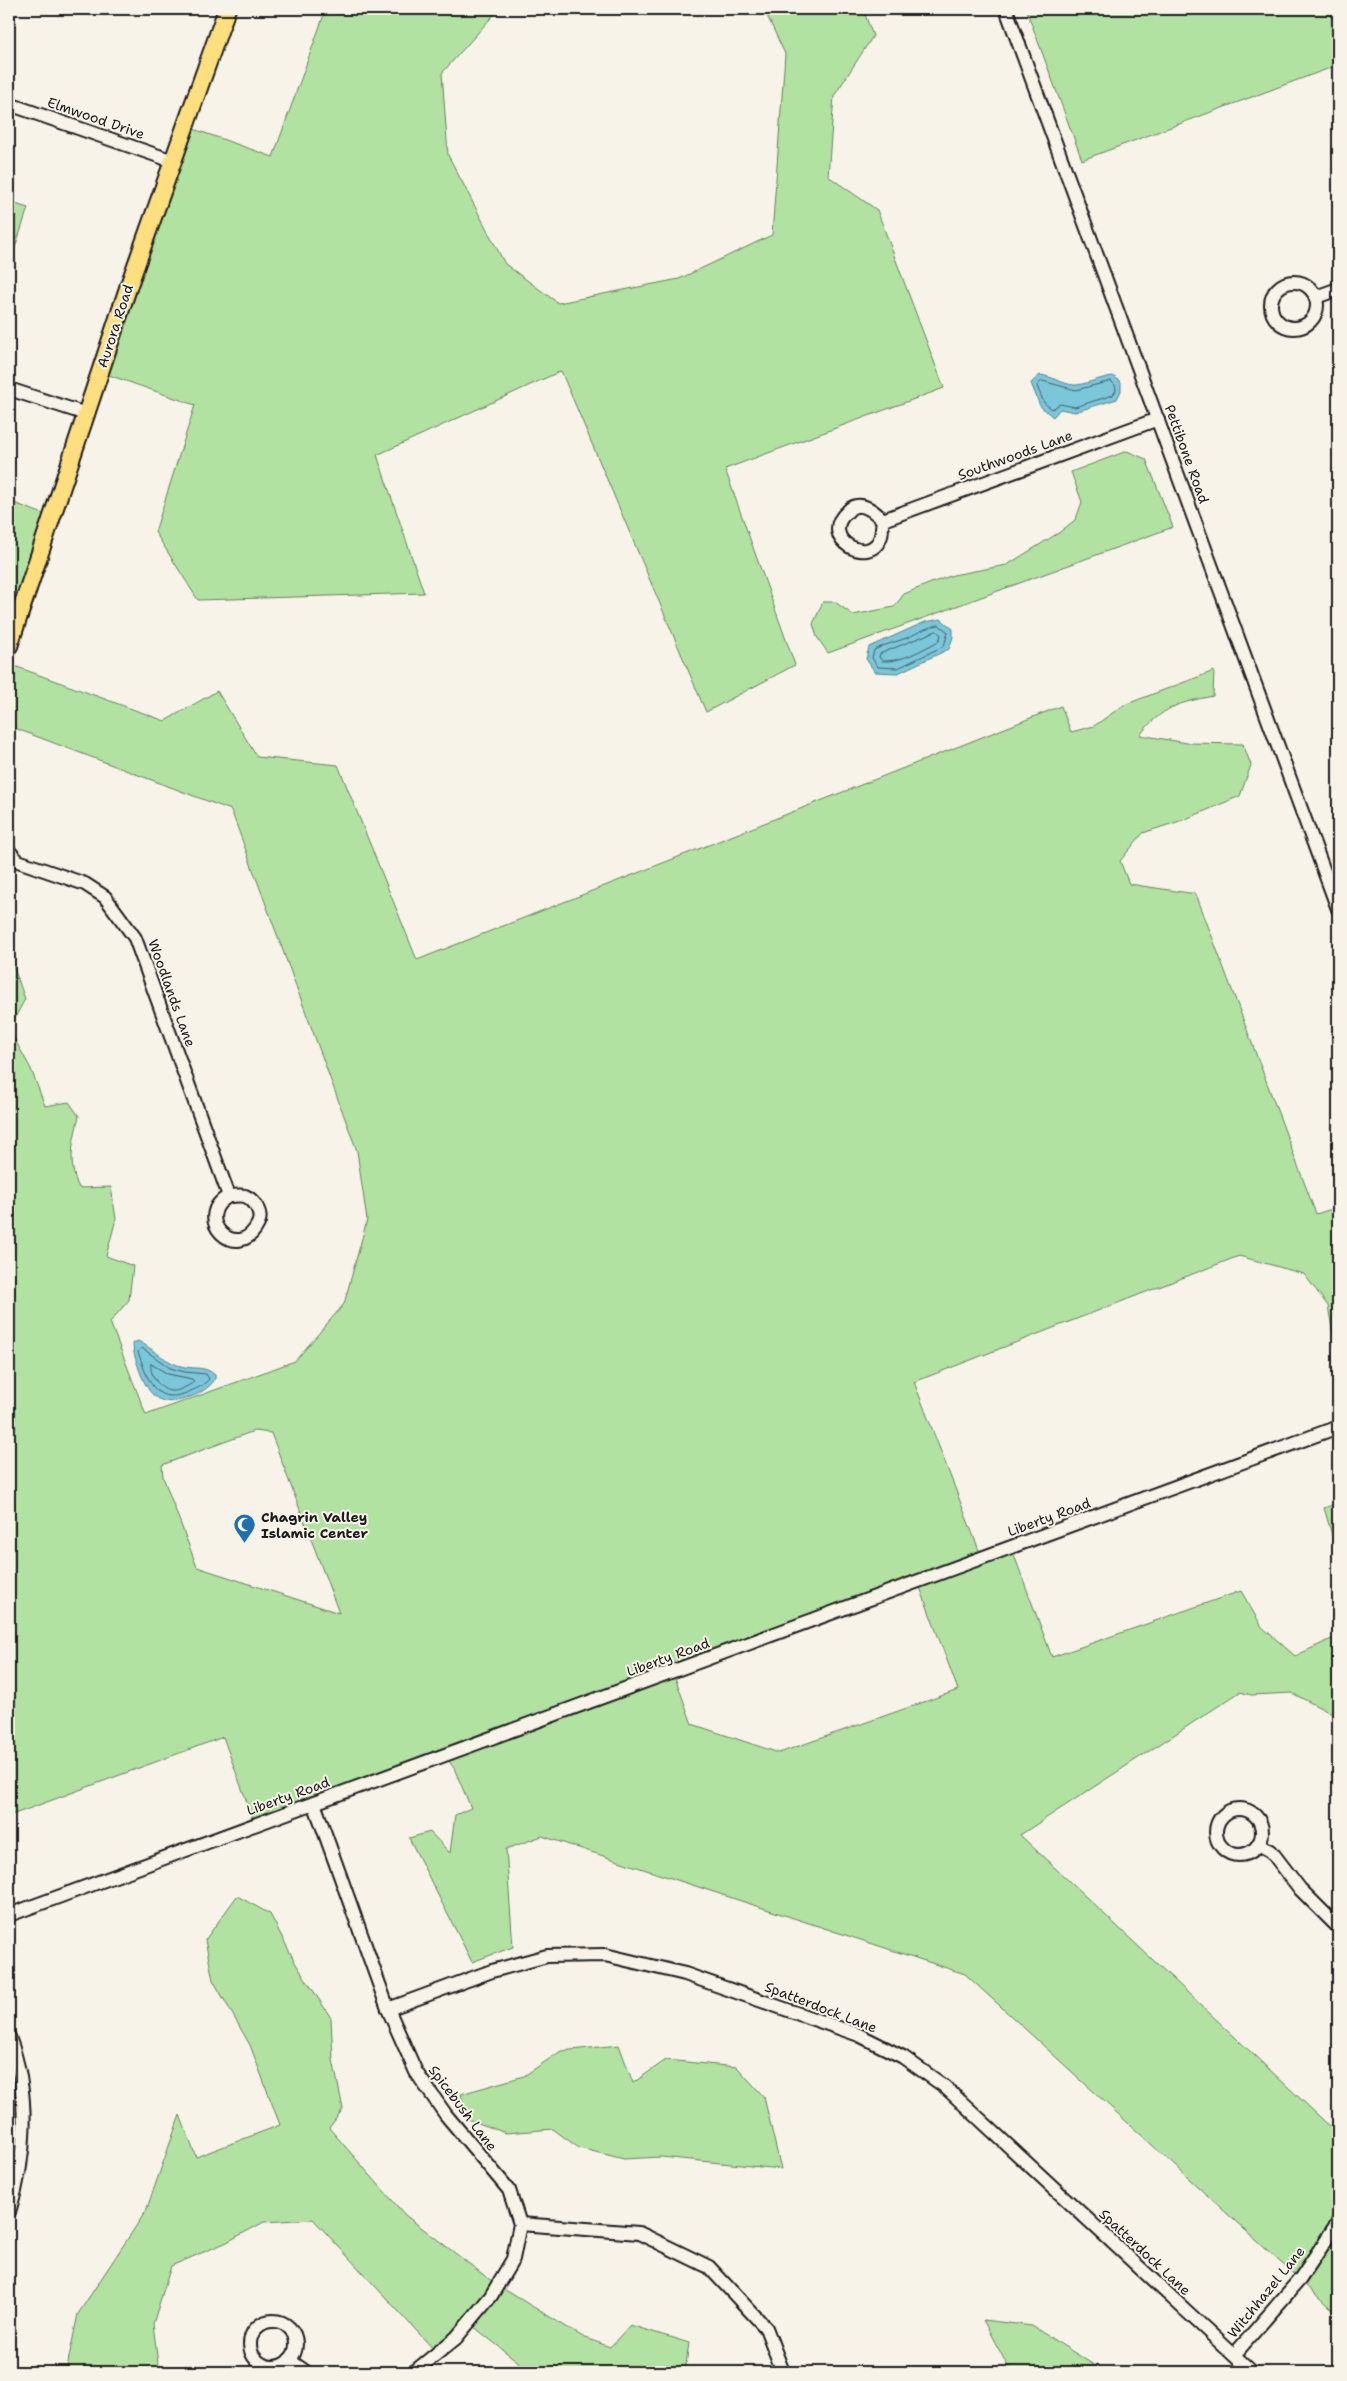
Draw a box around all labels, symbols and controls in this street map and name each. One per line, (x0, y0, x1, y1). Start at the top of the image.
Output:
street label: Elmwood Drive (45, 93, 147, 143)
street label: Aurora Road (93, 282, 137, 370)
street label: Pettibone Road (1161, 402, 1213, 506)
street label: Southwoods Lane (955, 426, 1075, 484)
street label: Woodlands Lane (144, 937, 200, 1049)
street label: Liberty Road (1005, 1494, 1093, 1540)
place label: Chagrin Valley Islamic Center (261, 1508, 368, 1542)
mosque icon: Chagrin Valley Islamic Center (233, 1513, 257, 1544)
street label: Liberty Road (624, 1634, 712, 1680)
street label: Liberty Road (244, 1773, 332, 1819)
street label: Spatterdock Lane (762, 1977, 880, 2037)
street label: Spicebush Lane (425, 2062, 501, 2154)
street label: Spatterdock Lane (1095, 2205, 1195, 2299)
street label: Witchhazel Lane (1223, 2242, 1309, 2342)

